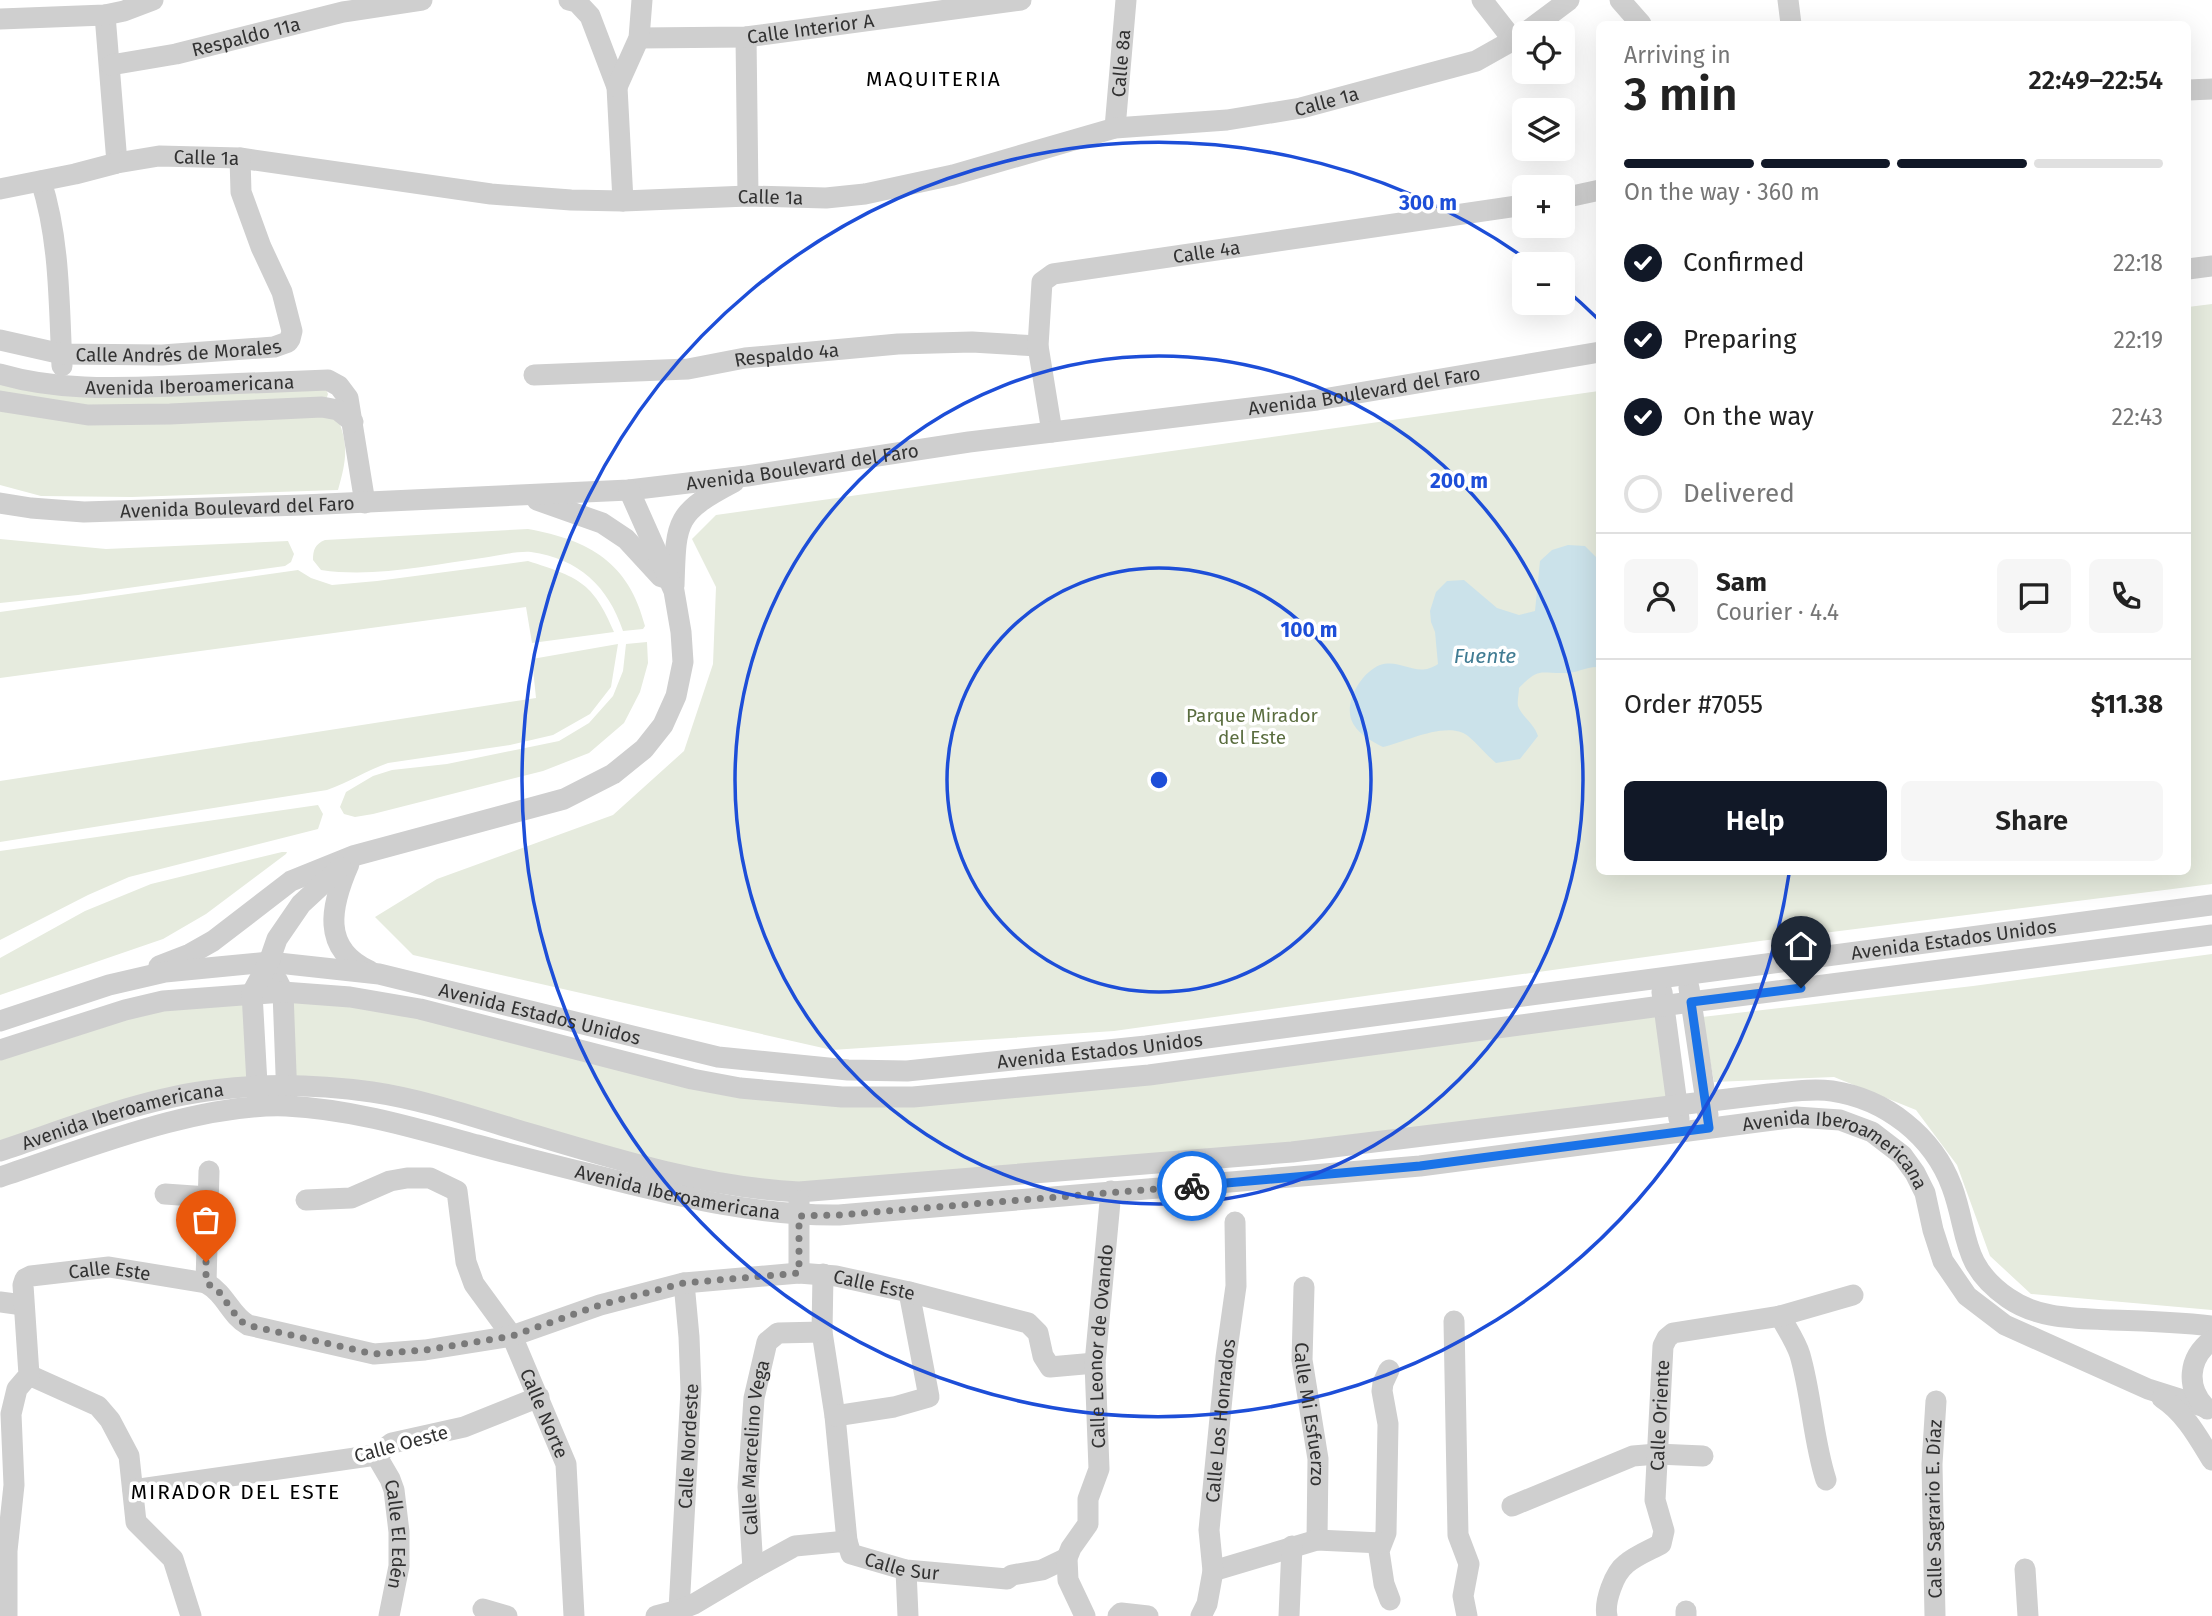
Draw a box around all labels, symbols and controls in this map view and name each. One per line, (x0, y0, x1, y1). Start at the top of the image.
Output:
street label: Calle Interior A (746, 8, 875, 48)
street label: Respaldo 11a (189, 12, 303, 61)
map controls (1512, 21, 1575, 315)
button: locate (1512, 21, 1575, 84)
street label: Calle 8a (1106, 28, 1135, 98)
text: Arriving in (1624, 41, 1731, 69)
text: 22:49–22:54 (2029, 65, 2163, 96)
district label: MAQUITERIA (866, 66, 1002, 92)
text: 3 min (1624, 67, 1738, 122)
street label: Calle 1a (1293, 82, 1361, 120)
button: layers (1512, 98, 1575, 161)
street label: Calle 1a (173, 145, 240, 169)
button: + (1512, 175, 1575, 238)
text: On the way · 360 m (1624, 178, 1820, 206)
street label: Calle 1a (737, 184, 804, 209)
text: 300 m (1398, 190, 1457, 216)
street label: Calle 4a (1171, 235, 1242, 268)
icon: check (1624, 244, 1662, 282)
text: Confirmed (1683, 247, 1804, 278)
text: 22:18 (2113, 249, 2163, 277)
button: − (1512, 252, 1575, 315)
icon: check (1624, 321, 1662, 359)
text: Preparing (1683, 324, 1796, 355)
text: 22:19 (2114, 326, 2163, 354)
street label: Calle Andrés de Morales (75, 334, 285, 367)
street label: Respaldo 4a (732, 338, 840, 371)
street label: Avenida Boulevard del Faro (1247, 361, 1482, 420)
street label: Avenida Iberoamericana (85, 370, 295, 399)
icon: check (1624, 398, 1662, 436)
text: On the way (1683, 401, 1814, 432)
text: 22:43 (2112, 403, 2163, 431)
street label: Avenida Boulevard del Faro (685, 438, 920, 495)
text: 200 m (1430, 468, 1488, 494)
text: Delivered (1683, 478, 1795, 509)
street label: Avenida Boulevard del Faro (120, 491, 355, 522)
button: person (1624, 559, 1698, 633)
button: chat (1997, 559, 2071, 633)
button: phone (2089, 559, 2163, 633)
text: Sam (1716, 567, 1767, 598)
text: Courier · 4.4 (1716, 598, 1839, 626)
text: 100 m (1280, 617, 1338, 643)
water label: Fuente (1454, 643, 1516, 669)
text: Order #7055 (1624, 689, 1763, 720)
text: $11.38 (2091, 689, 2163, 720)
park label: Parque Mirador del Este (1186, 704, 1319, 749)
centre of rings (1147, 768, 1171, 792)
button: Help (1624, 781, 1887, 861)
button: Share (1901, 781, 2163, 861)
street label: Avenida Estados Unidos (1850, 914, 2058, 964)
pin (1771, 916, 1831, 988)
icon: home (1782, 927, 1820, 965)
street label: Avenida Estados Unidos (437, 978, 643, 1049)
street label: Avenida Estados Unidos (996, 1027, 1204, 1073)
street label: Avenida Iberoamericana (18, 1077, 225, 1154)
street label: Avenida Iberoamericana (1741, 1105, 1933, 1193)
courier (1157, 1151, 1227, 1221)
street label: Avenida Iberoamericana (573, 1159, 782, 1224)
icon: bike (1173, 1167, 1211, 1205)
pin (176, 1190, 236, 1262)
icon: bag (187, 1201, 225, 1239)
street label: Calle Leonor de Ovando (1083, 1243, 1118, 1449)
street label: Calle Este (67, 1255, 152, 1285)
street label: Calle Este (831, 1264, 918, 1305)
street label: Calle Los Honrados (1200, 1337, 1240, 1504)
street label: Calle Mi Esfuerzo (1290, 1342, 1330, 1487)
street label: Calle Marcelino Vega (736, 1357, 774, 1536)
street label: Calle Oriente (1645, 1359, 1674, 1472)
street label: Calle Norte (515, 1365, 574, 1462)
street label: Calle Nordeste (673, 1383, 703, 1510)
street label: Calle Sagrario E. Díaz (1920, 1419, 1946, 1599)
street label: Calle Oeste (351, 1420, 451, 1468)
street label: Calle El Edén (380, 1476, 411, 1591)
district label: MIRADOR DEL ESTE (131, 1479, 341, 1505)
street label: Calle Sur (862, 1547, 941, 1584)

